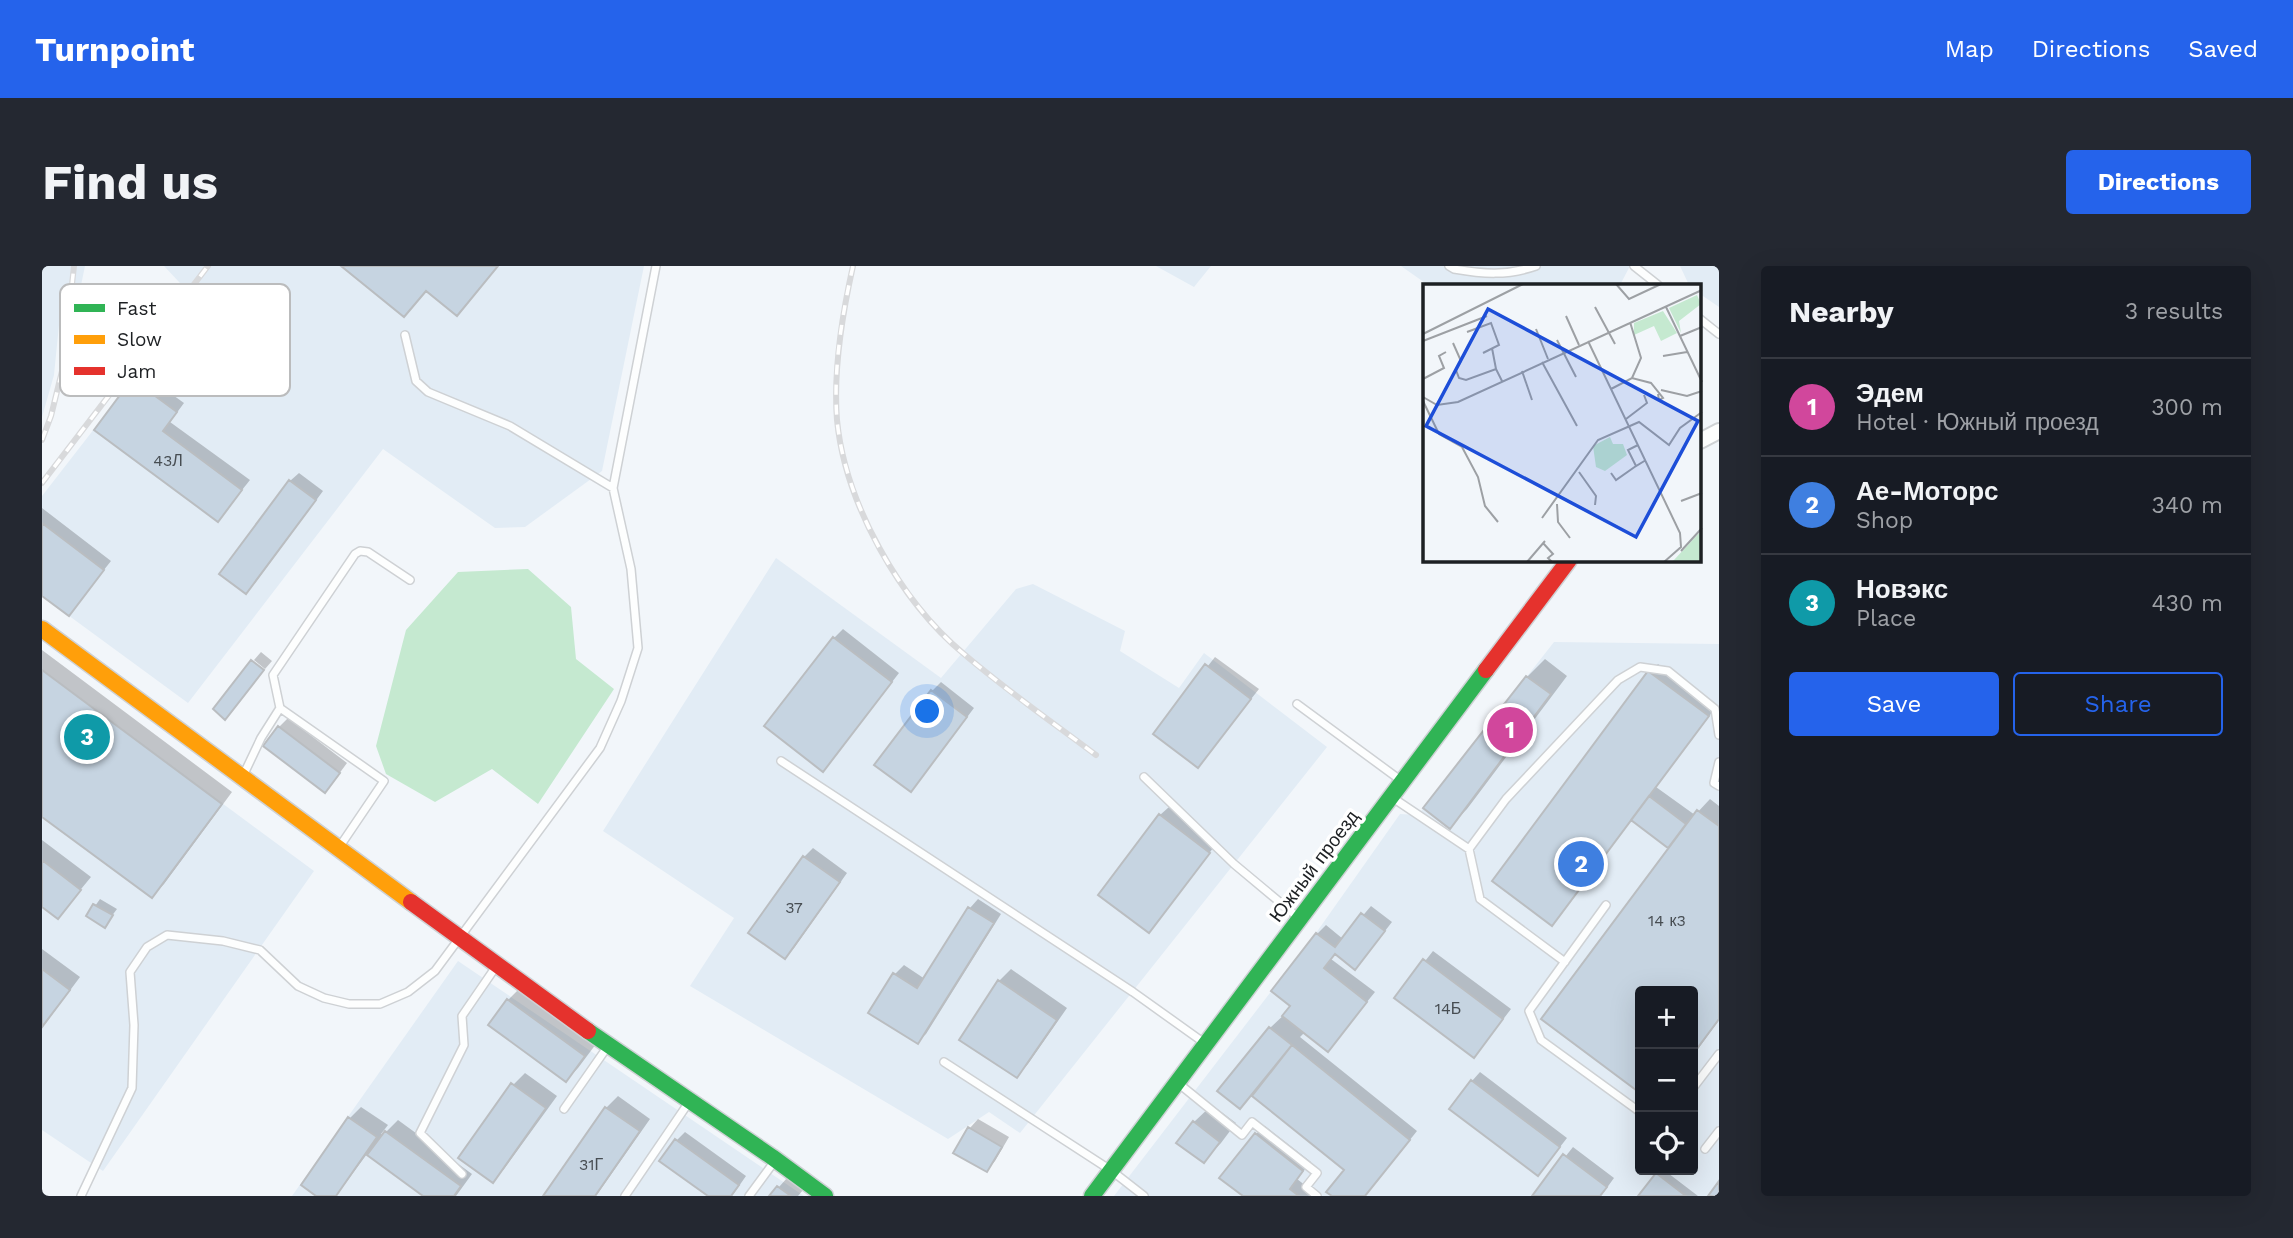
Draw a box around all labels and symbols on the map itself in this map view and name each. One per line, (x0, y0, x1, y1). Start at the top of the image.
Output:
legend (60, 284, 290, 396)
inset map (1423, 284, 1702, 562)
text: Fast (117, 297, 156, 320)
text: Slow (117, 328, 162, 351)
text: Jam (117, 360, 156, 383)
house number: 43Л (153, 451, 183, 470)
your location (910, 694, 944, 728)
pin: 1 (1487, 704, 1533, 756)
pin: 3 (64, 711, 110, 763)
street label: Южный проезд (1264, 806, 1364, 926)
pin: 2 (1558, 838, 1604, 890)
house number: 37 (785, 898, 803, 917)
house number: 14 к3 (1648, 911, 1686, 930)
house number: 14Б (1435, 999, 1461, 1018)
house number: 31Г (579, 1155, 603, 1174)

